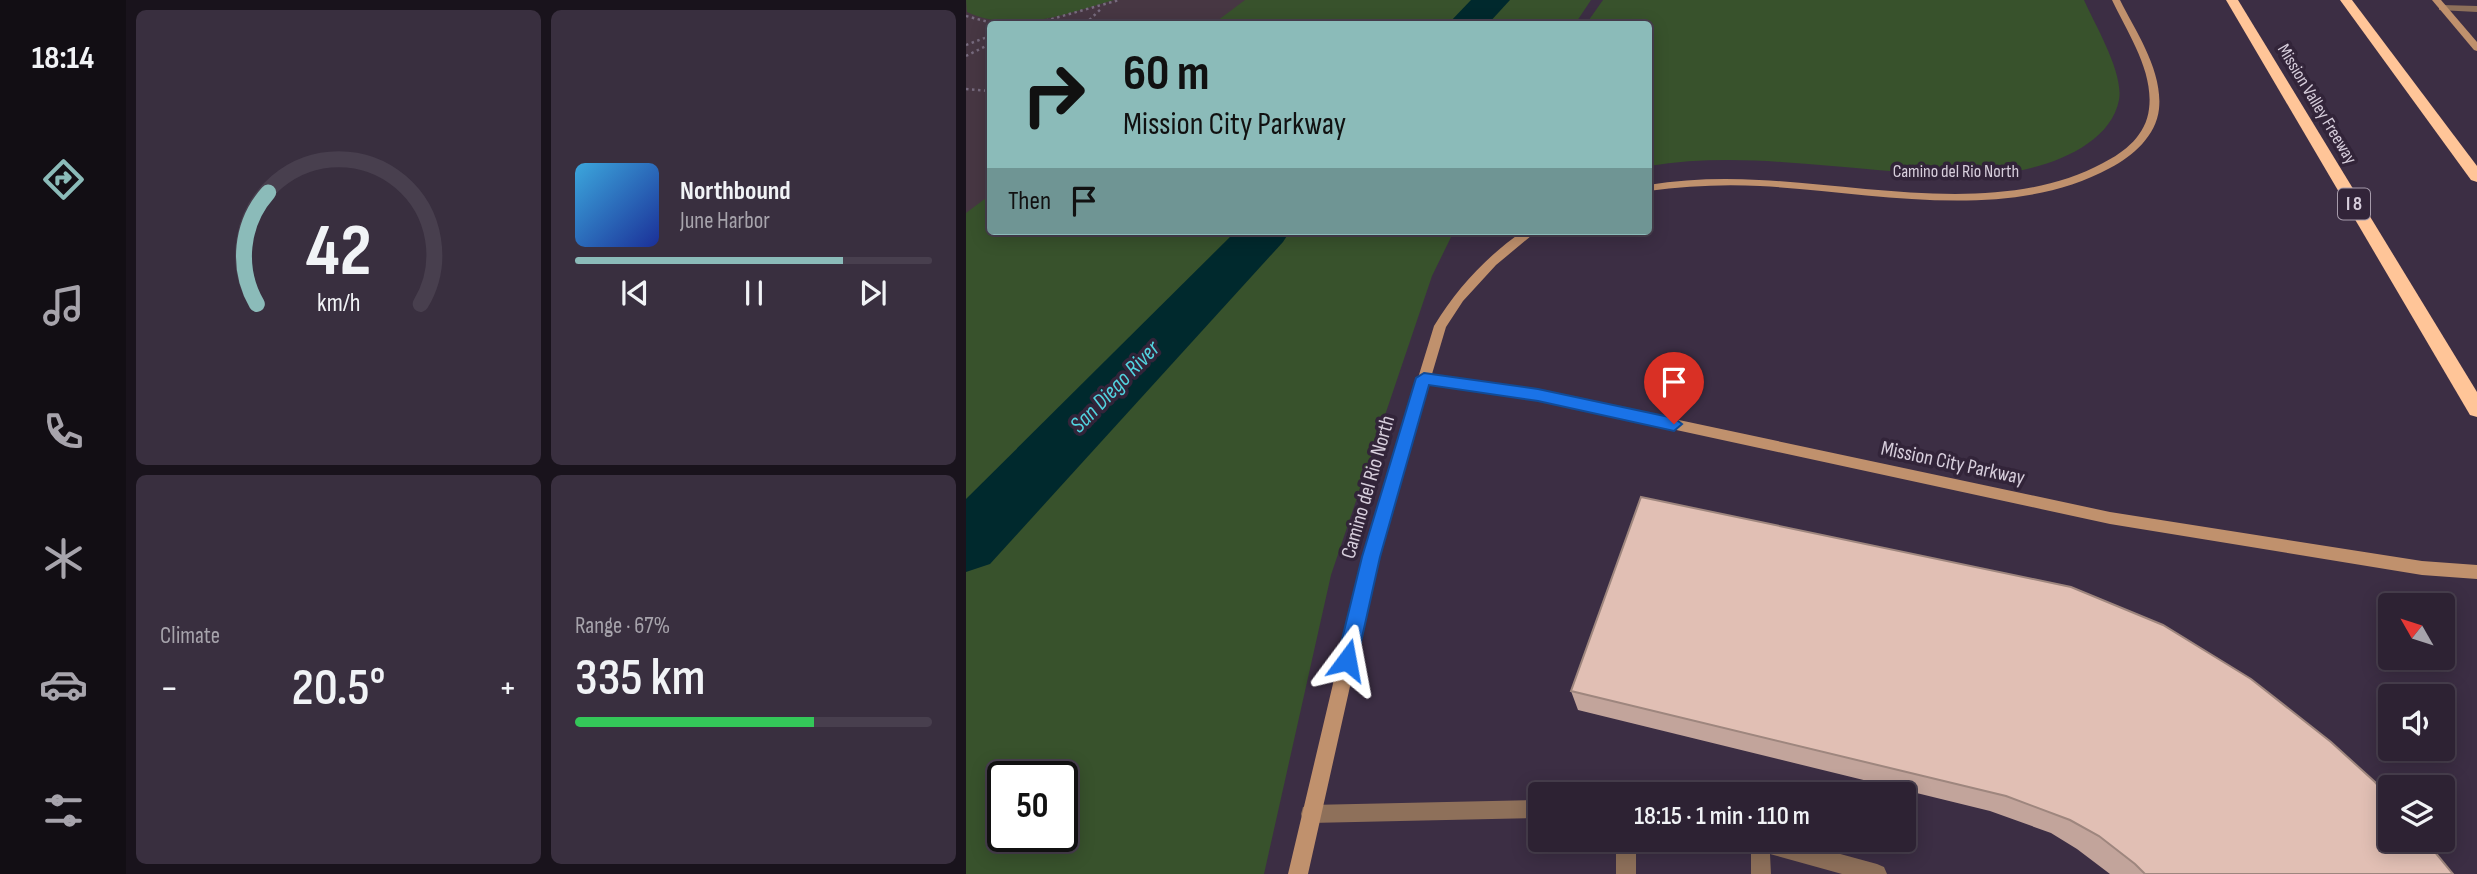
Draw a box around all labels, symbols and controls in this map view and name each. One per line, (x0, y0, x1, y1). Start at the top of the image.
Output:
text: 18:14 (32, 39, 94, 78)
street label: Mission Valley Freeway (2273, 40, 2361, 168)
text: 60 m (1123, 45, 1210, 104)
icon: right (1008, 49, 1099, 140)
text: Mission City Parkway (1123, 105, 1346, 144)
icon: directions (39, 155, 88, 204)
street label: Camino del Rio North (1893, 161, 2019, 182)
text: Northbound (680, 176, 791, 207)
icon: arrive (1065, 182, 1103, 220)
text: Then (1008, 186, 1051, 217)
road number: I 8 (2338, 188, 2370, 220)
text: June Harbor (680, 207, 770, 235)
text: 42 (306, 208, 371, 296)
icon: previous (616, 274, 654, 312)
icon: pause (735, 274, 773, 312)
icon: next (854, 274, 892, 312)
icon: music (39, 281, 88, 330)
text: km/h (317, 288, 360, 319)
water label: San Diego River (1064, 334, 1167, 439)
pin (1644, 352, 1704, 424)
icon: arrive (1655, 363, 1693, 401)
icon: phone (39, 407, 88, 456)
street label: Camino del Rio North (1336, 413, 1400, 561)
street label: Mission City Parkway (1879, 436, 2027, 490)
icon: climate (39, 534, 88, 583)
north arrow (2378, 593, 2455, 670)
map controls (2378, 593, 2455, 852)
text: Range · 67% (575, 612, 670, 640)
text: Climate (160, 622, 220, 650)
position arrow (1310, 623, 1384, 697)
text: 335 km (575, 647, 706, 710)
text: 20.5° (292, 657, 385, 720)
icon: car (39, 660, 88, 709)
text: − (160, 666, 179, 711)
text: + (498, 666, 517, 711)
button: sound (2378, 684, 2455, 761)
speed limit sign: 50 (987, 761, 1078, 852)
button: layers (2378, 775, 2455, 852)
icon: filters (39, 786, 88, 835)
text: 18:15 · 1 min · 110 m (1634, 801, 1810, 832)

